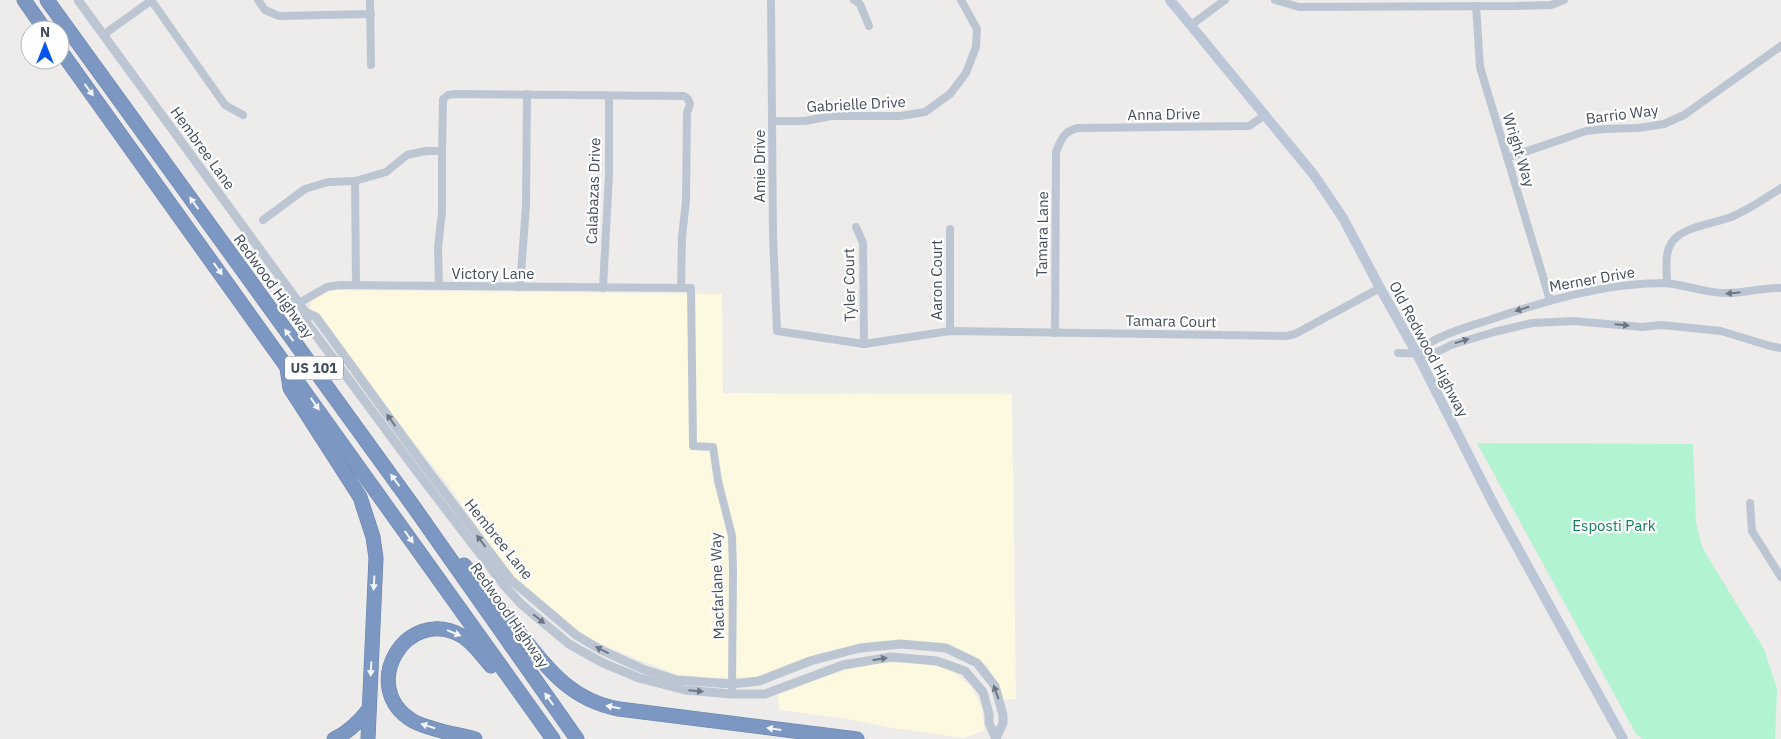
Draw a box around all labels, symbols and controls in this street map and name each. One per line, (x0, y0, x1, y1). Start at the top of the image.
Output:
north arrow (20, 20, 70, 70)
text: N (40, 23, 50, 41)
one-way arrow (83, 83, 94, 96)
street label: Gabrielle Drive (806, 92, 906, 116)
street label: Barrio Way (1585, 100, 1660, 128)
street label: Hembree Lane (166, 103, 240, 193)
street label: Anna Drive (1127, 104, 1201, 124)
street label: Wright Way (1499, 111, 1539, 190)
street label: Amie Drive (750, 129, 769, 203)
street label: Calabazas Drive (582, 137, 604, 245)
street label: Tamara Lane (1032, 191, 1052, 277)
one-way arrow (189, 196, 199, 210)
street label: Redwood Highway (230, 230, 319, 342)
street label: Aaron Court (927, 240, 946, 320)
street label: Tyler Court (839, 248, 859, 322)
one-way arrow (213, 262, 223, 276)
street label: Merner Drive (1548, 262, 1636, 296)
street label: Victory Lane (452, 264, 534, 283)
street label: Old Redwood Highway (1385, 278, 1473, 421)
one-way arrow (1724, 289, 1740, 297)
one-way arrow (1514, 306, 1529, 313)
street label: Tamara Court (1125, 311, 1217, 331)
one-way arrow (1615, 321, 1631, 329)
one-way arrow (284, 328, 294, 342)
one-way arrow (1455, 337, 1470, 345)
road number: US 101 (285, 356, 343, 379)
one-way arrow (310, 398, 320, 411)
one-way arrow (386, 414, 396, 427)
one-way arrow (390, 473, 400, 487)
street label: Hembree Lane (461, 495, 537, 583)
park label: Esposti Park (1572, 516, 1656, 535)
one-way arrow (404, 530, 414, 544)
street label: Macfarlane Way (706, 532, 728, 640)
one-way arrow (476, 535, 487, 548)
street label: Redwood Highway (467, 559, 554, 672)
one-way arrow (370, 575, 378, 591)
one-way arrow (532, 614, 545, 625)
one-way arrow (447, 630, 461, 638)
one-way arrow (594, 646, 609, 654)
one-way arrow (872, 655, 888, 663)
one-way arrow (366, 661, 374, 677)
one-way arrow (992, 684, 999, 699)
one-way arrow (689, 687, 705, 695)
one-way arrow (544, 692, 554, 706)
one-way arrow (604, 703, 620, 711)
one-way arrow (421, 722, 436, 729)
one-way arrow (765, 725, 781, 733)

